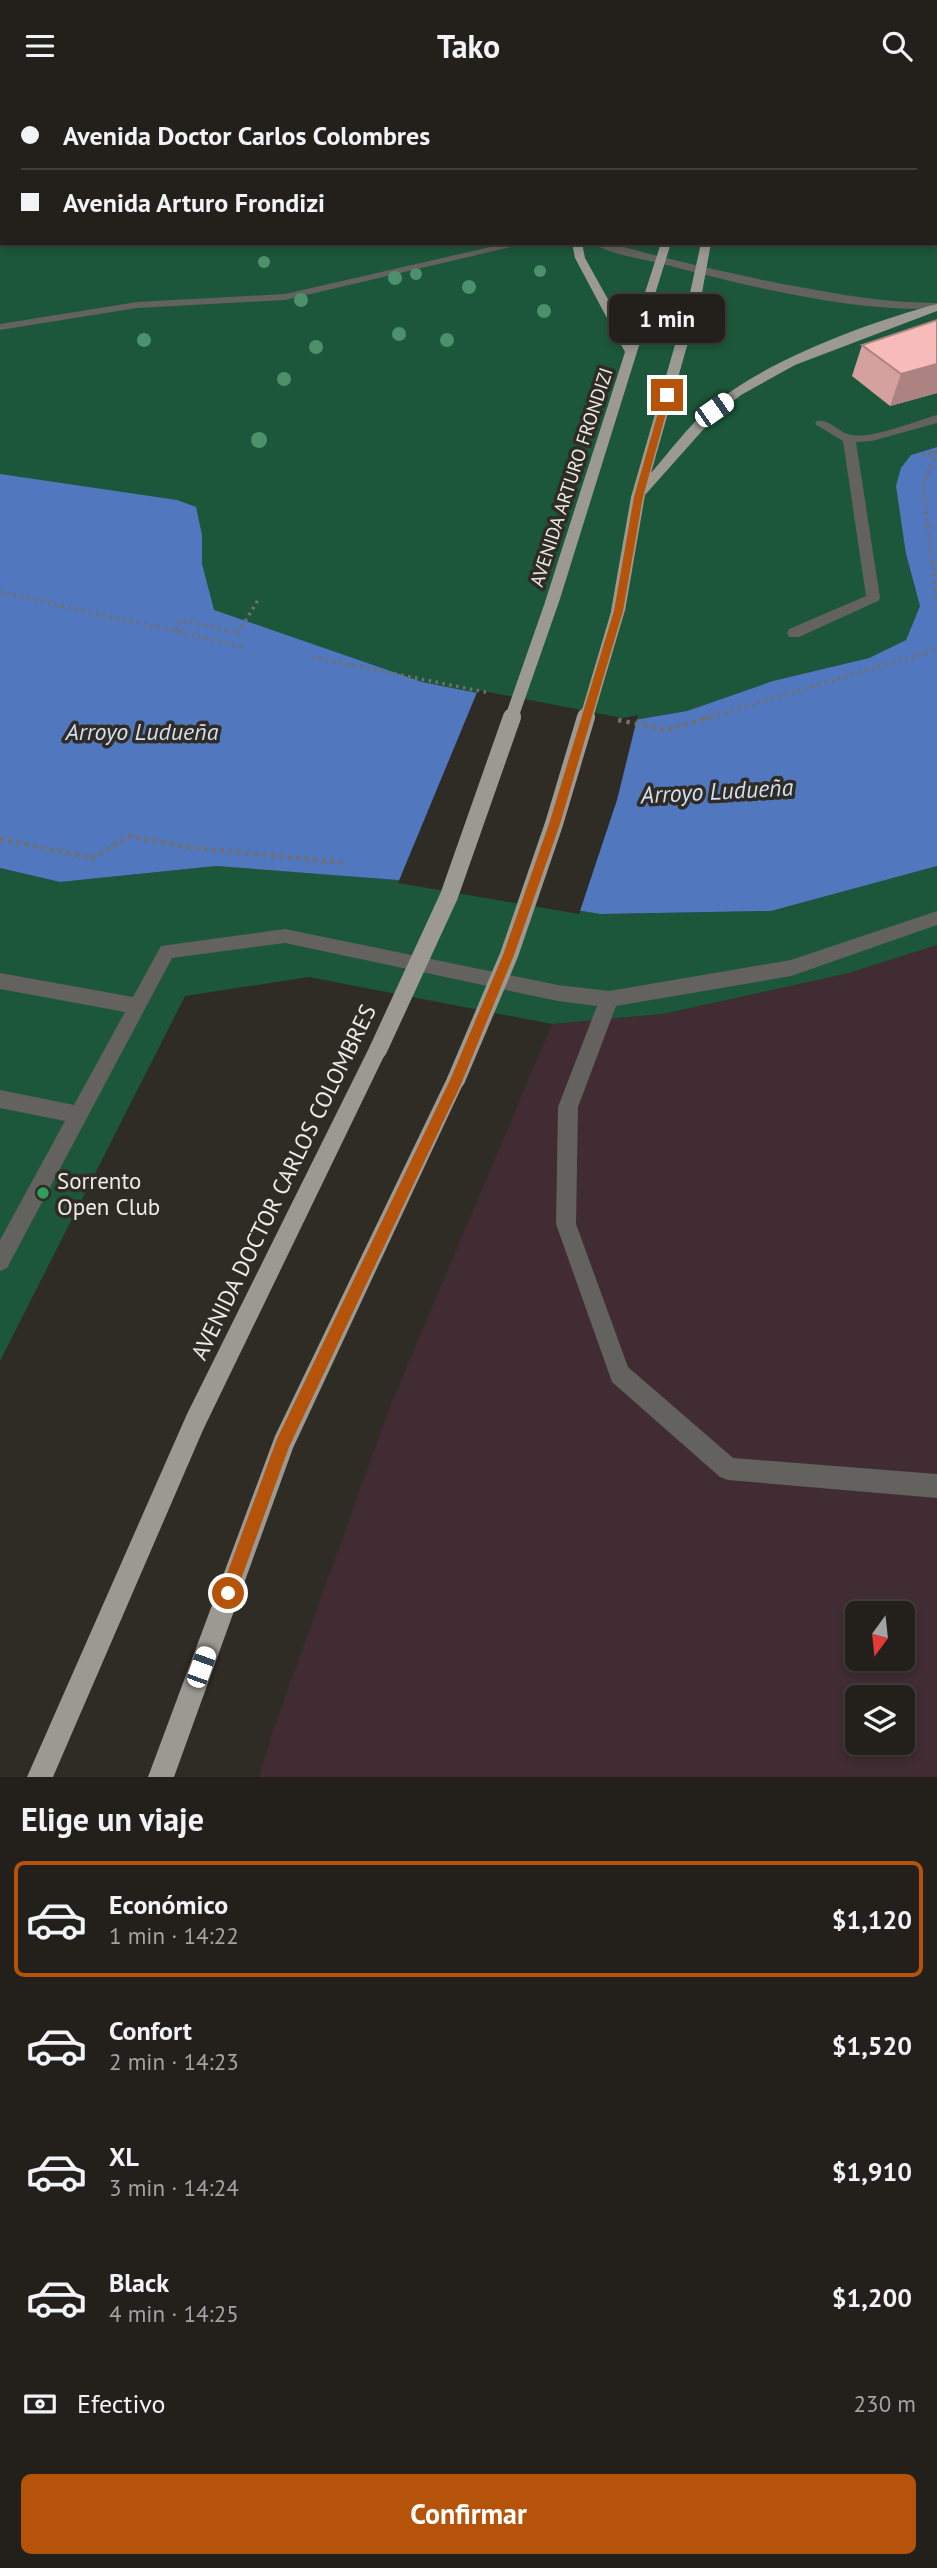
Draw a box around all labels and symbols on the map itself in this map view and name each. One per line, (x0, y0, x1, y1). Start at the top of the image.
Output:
callout: 1 min (609, 293, 725, 343)
street label: AVENIDA ARTURO FRONDIZI (524, 364, 618, 590)
route end (651, 379, 683, 411)
car (691, 389, 738, 431)
water label: Arroyo Ludueña (65, 716, 219, 747)
water label: Arroyo Ludueña (639, 772, 794, 811)
street label: AVENIDA DOCTOR CARLOS COLOMBRES (184, 1000, 382, 1364)
place label: Sorrento Open Club (57, 1166, 160, 1221)
marker: Sorrento Open Club (35, 1185, 51, 1201)
route start (212, 1577, 244, 1609)
north arrow (845, 1601, 915, 1671)
car (184, 1644, 219, 1690)

